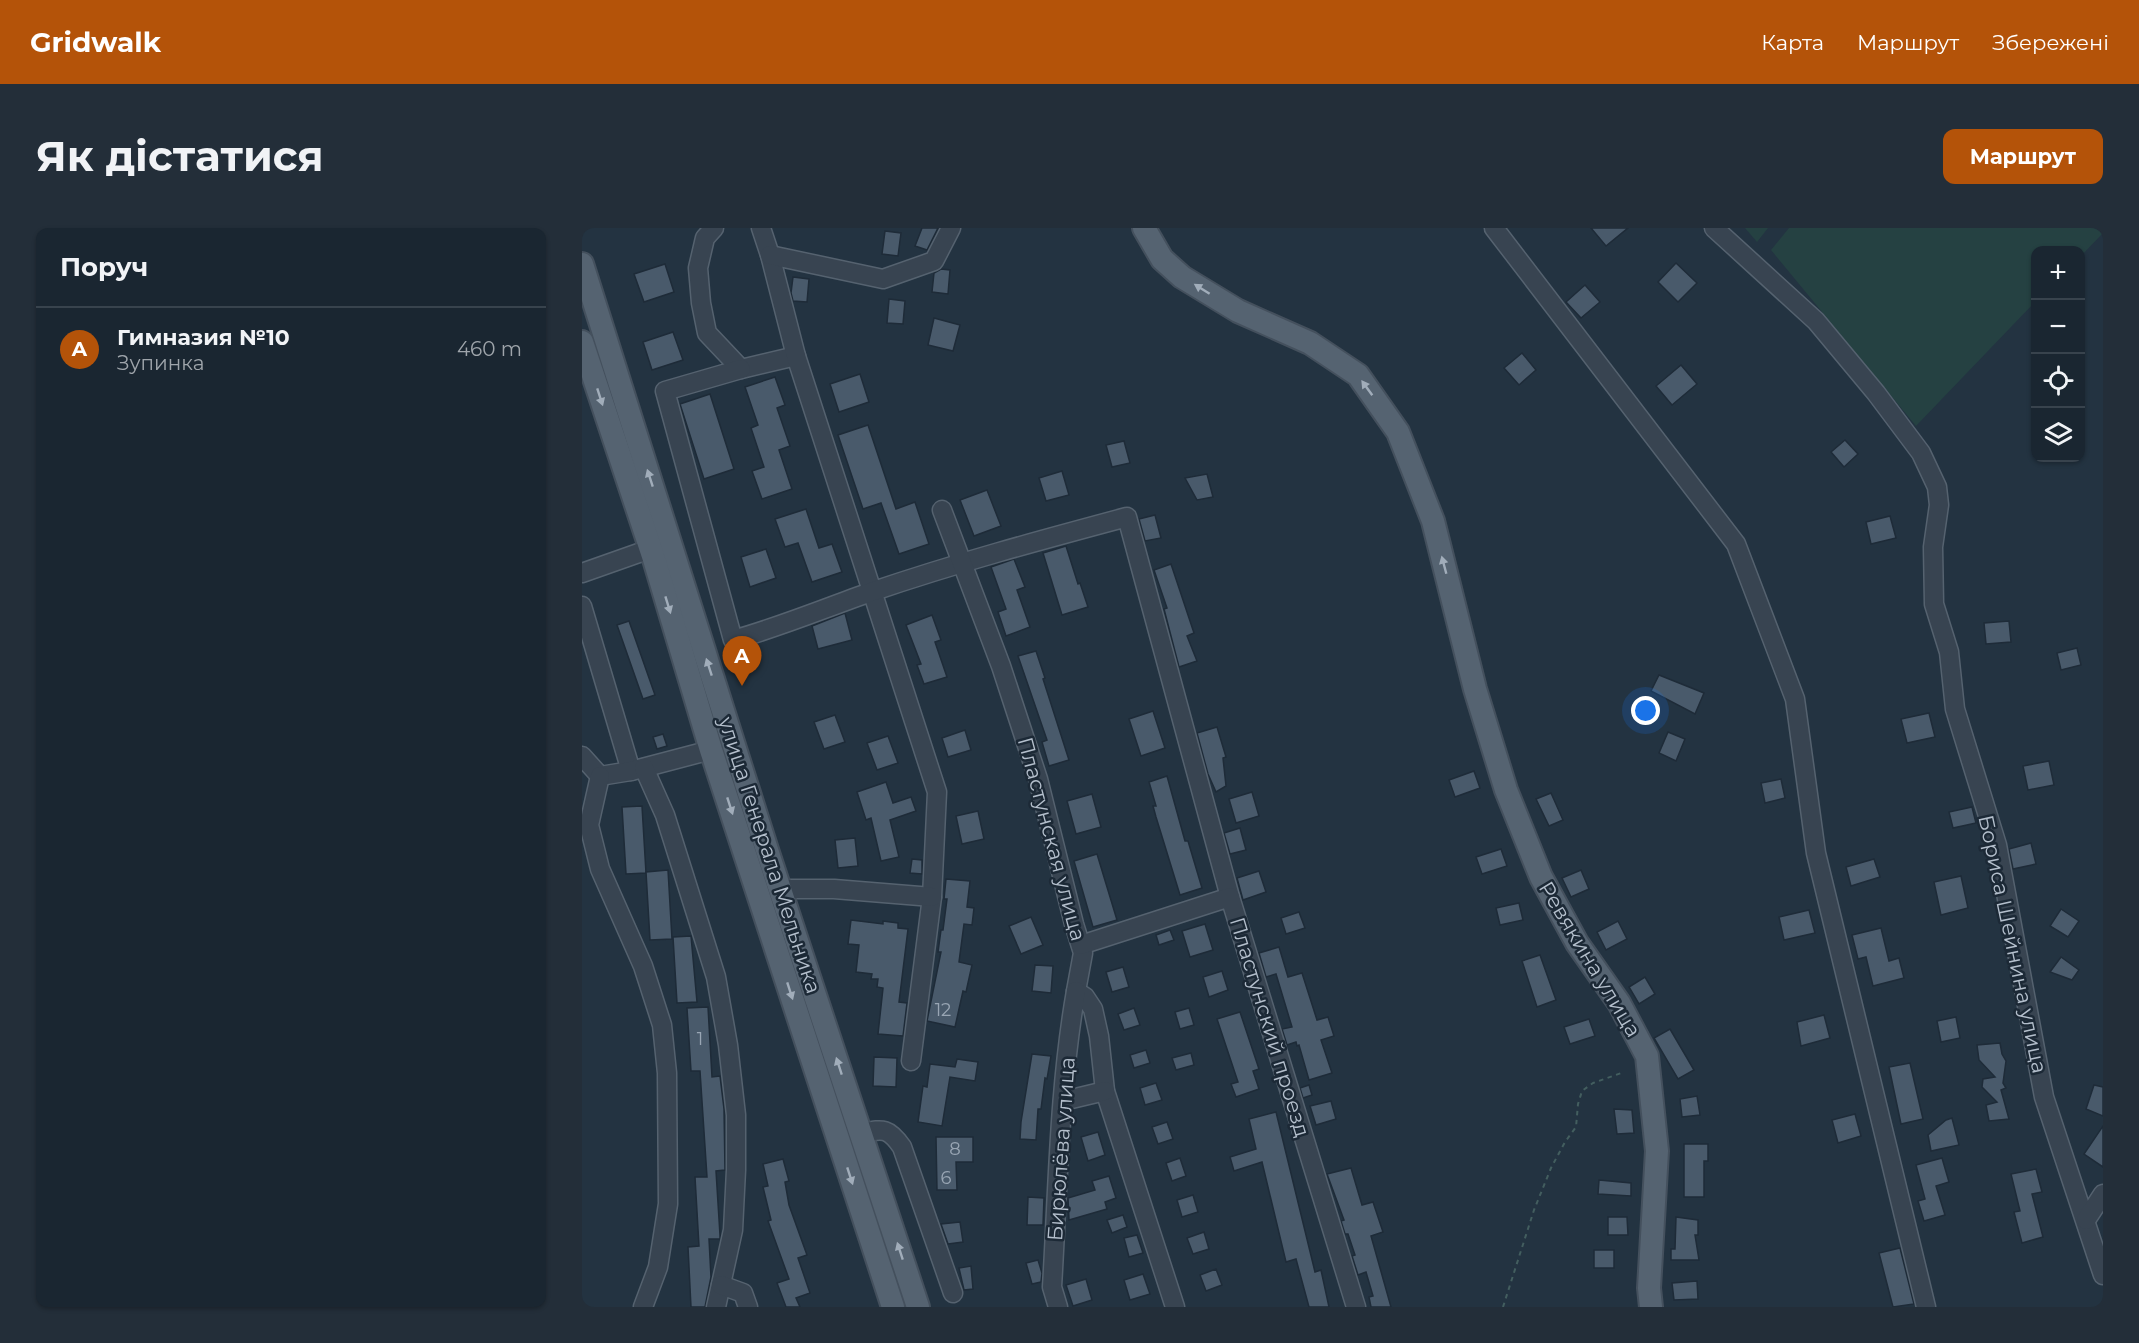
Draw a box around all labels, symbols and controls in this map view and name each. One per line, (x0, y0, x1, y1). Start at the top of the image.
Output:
text: Gridwalk (30, 25, 161, 59)
text: Карта (1761, 30, 1824, 55)
text: Маршрут (1857, 30, 1959, 55)
text: Збережені (1992, 30, 2109, 55)
button: Маршрут (1943, 129, 2103, 184)
text: Як дістатися (36, 130, 324, 182)
map controls (2031, 246, 2085, 462)
button: + (2031, 246, 2085, 300)
text: Поруч (60, 251, 148, 283)
one-way arrow (1194, 283, 1210, 294)
button: − (2031, 300, 2085, 354)
text: Гимназия №10 (117, 324, 290, 351)
text: A (72, 337, 87, 361)
text: 460 m (457, 337, 522, 361)
text: Зупинка (117, 351, 204, 375)
button: locate (2031, 354, 2085, 408)
one-way arrow (1361, 381, 1373, 397)
one-way arrow (596, 388, 606, 406)
button: layers (2031, 408, 2085, 462)
one-way arrow (644, 469, 654, 487)
one-way arrow (1439, 556, 1449, 575)
one-way arrow (663, 596, 673, 614)
pin: A (722, 636, 762, 686)
one-way arrow (704, 658, 714, 676)
your location (1631, 696, 1660, 725)
street label: улица Генерала Мельника (713, 713, 827, 996)
street label: Пластунская улица (1013, 734, 1091, 944)
one-way arrow (725, 797, 735, 815)
street label: Бориса Шейнина улица (1973, 813, 2053, 1075)
street label: Ревякина улица (1534, 877, 1646, 1041)
street label: Пластунский проезд (1225, 914, 1315, 1140)
one-way arrow (786, 982, 795, 1000)
house number: 12 (935, 999, 951, 1021)
house number: 1 (697, 1028, 703, 1050)
street label: Бирюлёва улица (1042, 1056, 1080, 1242)
one-way arrow (834, 1057, 843, 1075)
house number: 8 (949, 1138, 961, 1160)
house number: 6 (941, 1167, 952, 1189)
one-way arrow (846, 1168, 856, 1186)
one-way arrow (895, 1242, 904, 1260)

